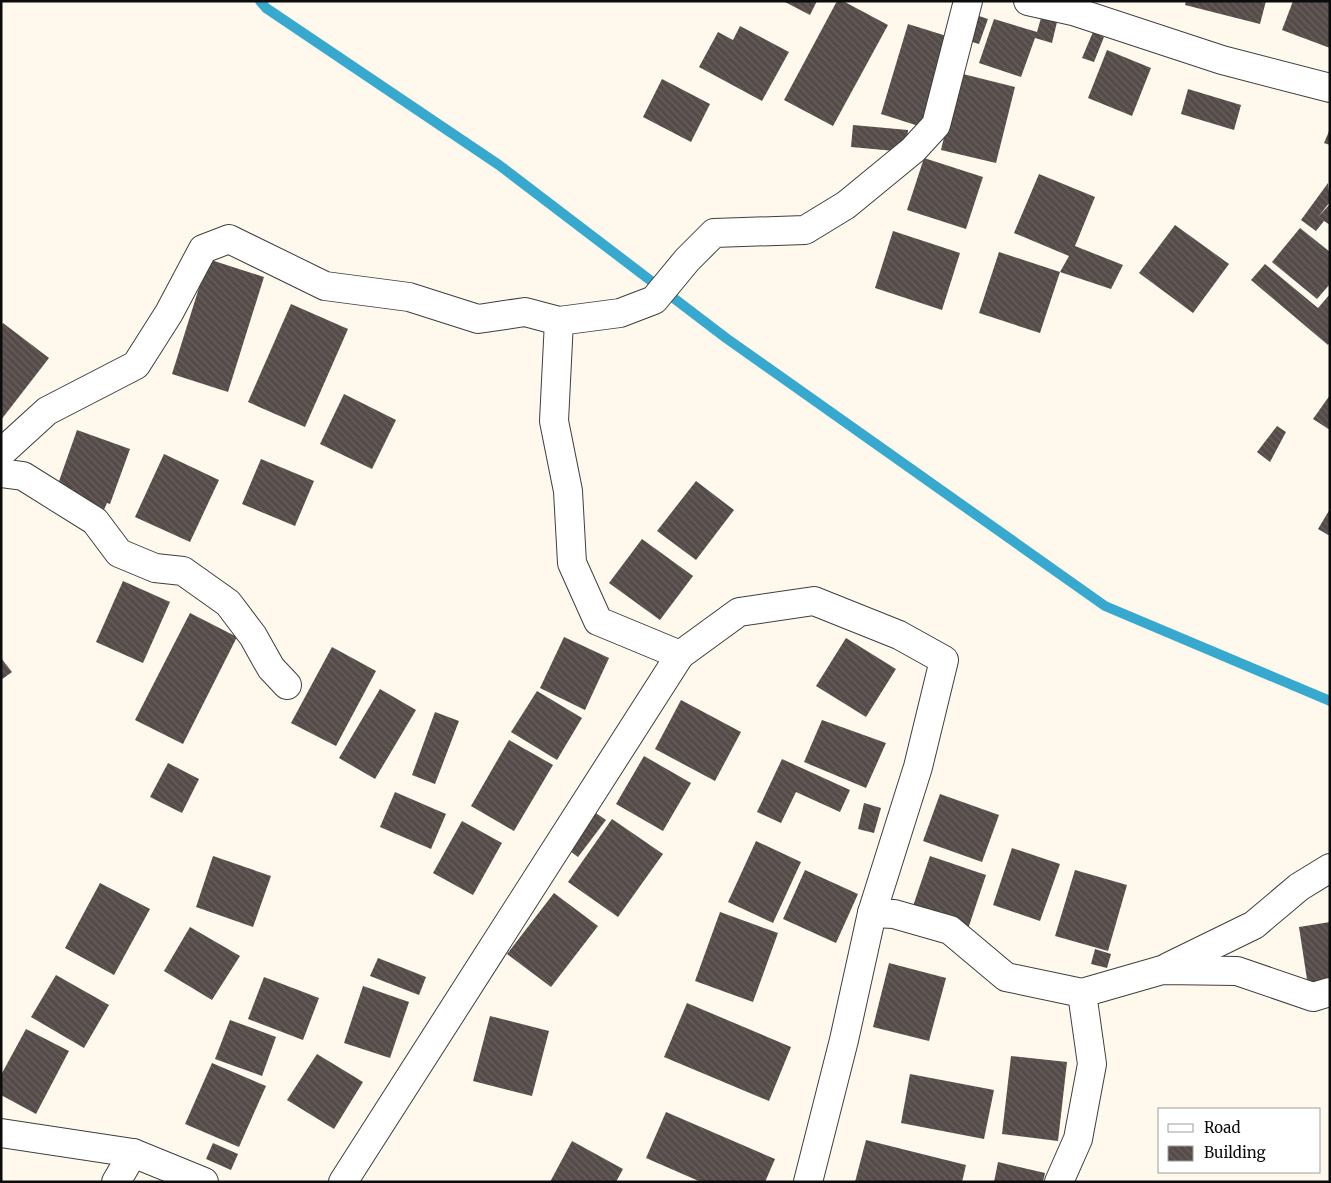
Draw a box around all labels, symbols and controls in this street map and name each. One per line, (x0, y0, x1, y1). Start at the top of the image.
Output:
legend (1158, 1108, 1321, 1173)
text: Road (1204, 1118, 1240, 1137)
text: Building (1204, 1143, 1266, 1162)

